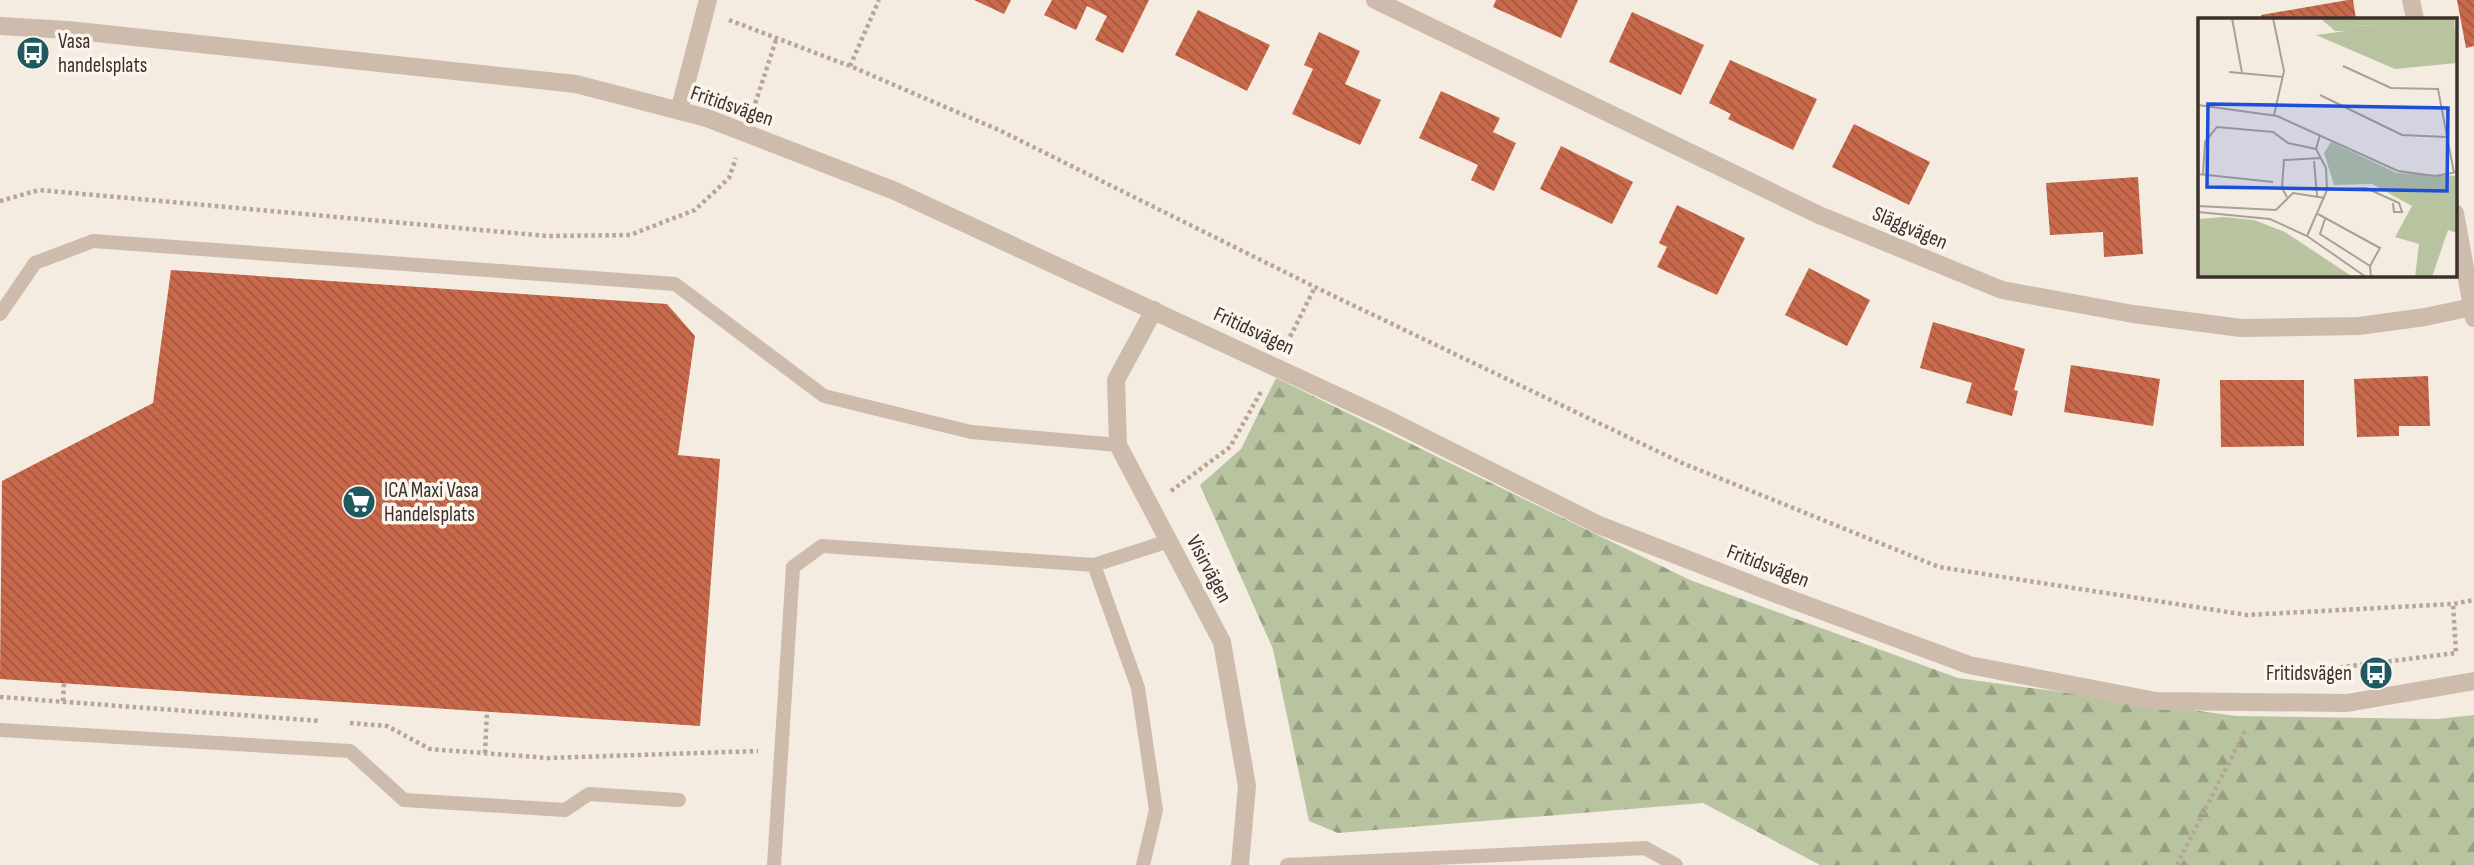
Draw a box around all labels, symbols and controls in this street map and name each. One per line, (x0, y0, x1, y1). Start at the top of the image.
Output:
inset map (2198, 18, 2456, 276)
place label: Vasa handelsplats (58, 29, 147, 78)
bus stop icon: Vasa handelsplats (14, 34, 52, 72)
street label: Fritidsvägen (687, 80, 777, 132)
street label: Släggvägen (1869, 201, 1951, 255)
street label: Fritidsvägen (1210, 301, 1298, 361)
place label: ICA Maxi Vasa Handelsplats (384, 478, 479, 527)
supermarket icon: ICA Maxi Vasa Handelsplats (340, 483, 378, 521)
street label: Visirvägen (1181, 531, 1237, 607)
street label: Fritidsvägen (1723, 539, 1813, 593)
bus stop icon: Fritidsvägen (2357, 654, 2395, 692)
place label: Fritidsvägen (2266, 661, 2352, 686)

